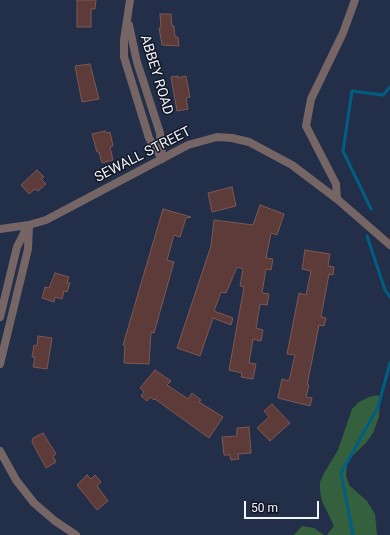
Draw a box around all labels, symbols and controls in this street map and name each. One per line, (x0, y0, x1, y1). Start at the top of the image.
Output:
street label: ABBEY ROAD (136, 33, 176, 117)
street label: SEWALL STREET (92, 124, 194, 186)
scale bar (246, 493, 321, 519)
text: 50 m (251, 501, 278, 515)

